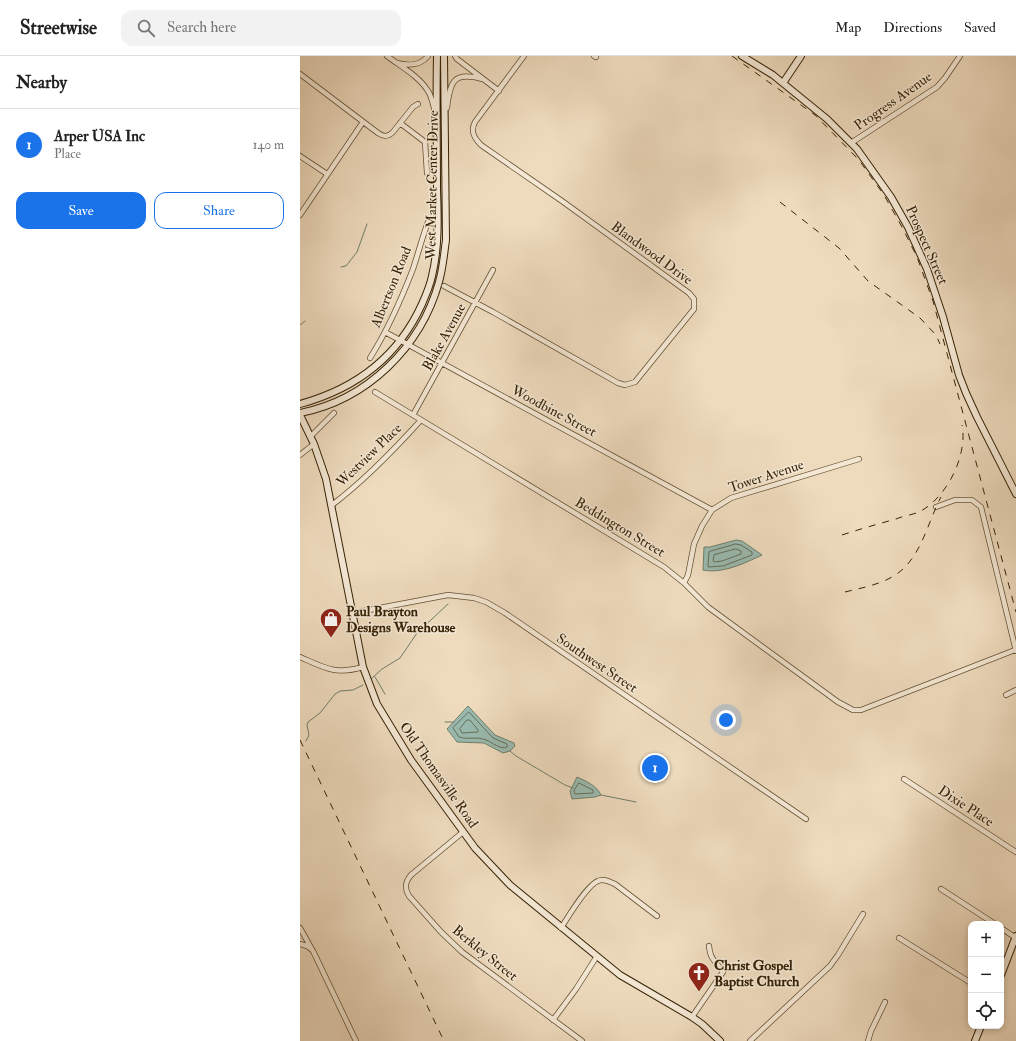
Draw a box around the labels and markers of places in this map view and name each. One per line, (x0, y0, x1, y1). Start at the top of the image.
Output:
place label: Paul Brayton Designs Warehouse (346, 603, 456, 637)
shop icon: Paul Brayton Designs Warehouse (318, 606, 344, 639)
pin: 1 (642, 753, 668, 783)
place label: Christ Gospel Baptist Church (714, 957, 800, 991)
church icon: Christ Gospel Baptist Church (686, 960, 712, 993)

